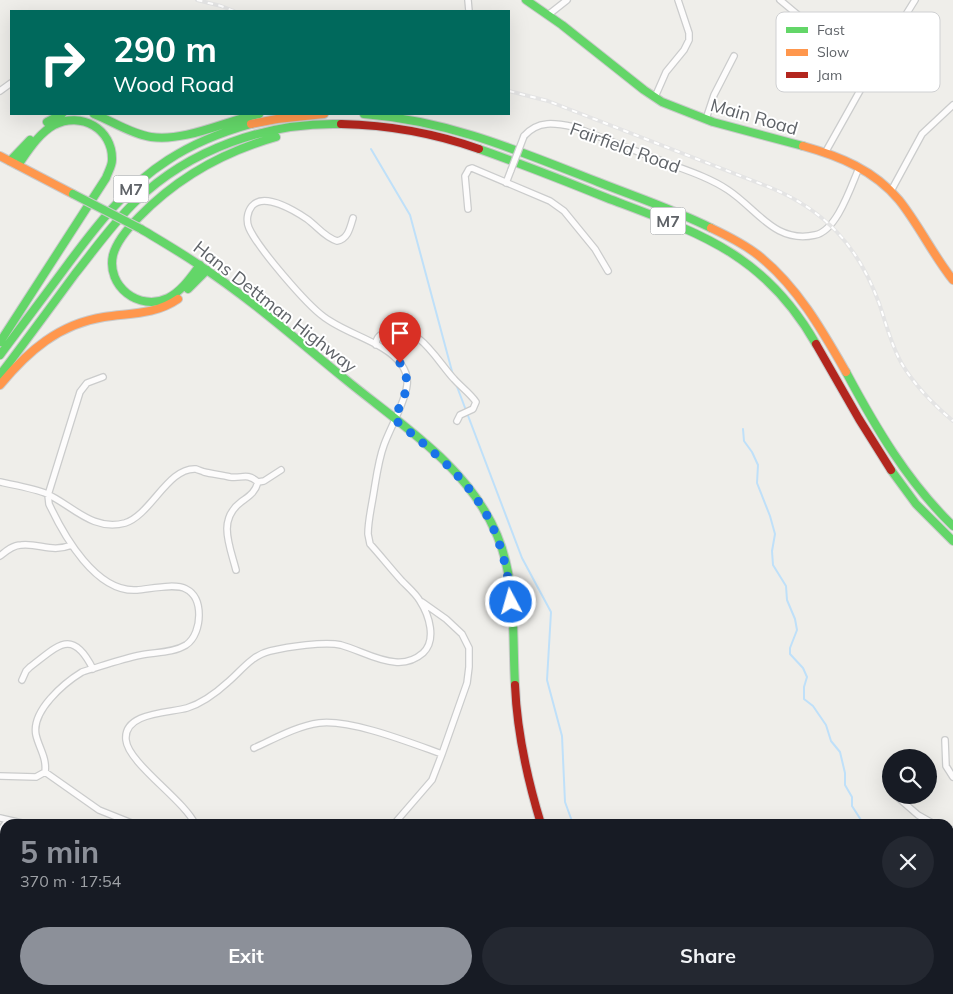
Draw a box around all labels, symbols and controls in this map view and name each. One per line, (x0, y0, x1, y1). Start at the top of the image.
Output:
legend (776, 12, 940, 92)
text: Fast (817, 21, 845, 39)
text: 290 m (113, 27, 217, 71)
icon: right (30, 30, 95, 95)
text: Slow (817, 43, 849, 61)
text: Jam (817, 66, 842, 84)
text: Wood Road (113, 70, 234, 98)
street label: Main Road (708, 93, 801, 140)
street label: Fairfield Road (567, 117, 684, 178)
road number: M7 (114, 175, 148, 202)
road number: M7 (650, 208, 686, 235)
street label: Hans Dettman Highway (189, 236, 362, 378)
pin (379, 312, 421, 363)
icon: arrive (386, 319, 414, 347)
position arrow (484, 575, 536, 627)
map controls (882, 749, 937, 804)
button: search (882, 749, 937, 804)
text: 5 min (20, 833, 99, 871)
button: close (882, 836, 934, 888)
text: 370 m · 17:54 (20, 871, 121, 891)
button: Exit (20, 927, 472, 985)
button: Share (482, 927, 934, 985)

